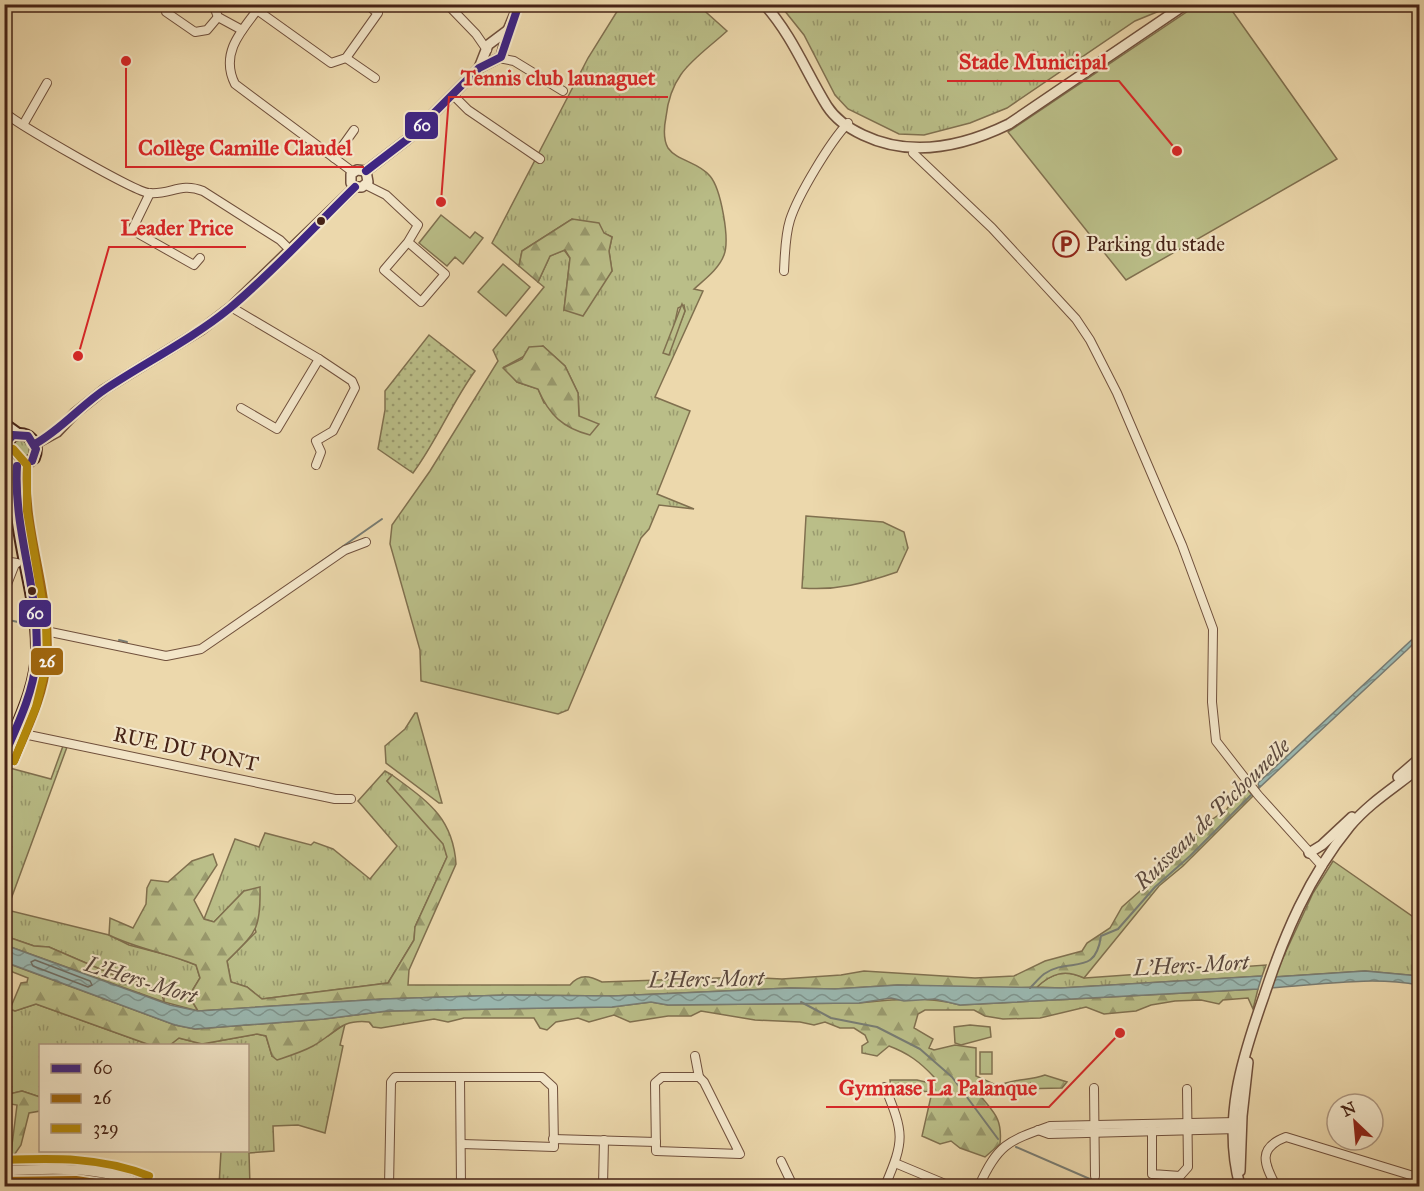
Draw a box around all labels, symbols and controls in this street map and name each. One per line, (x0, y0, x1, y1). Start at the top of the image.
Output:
callout: Stade Municipal (947, 41, 1119, 81)
text: Stade Municipal (959, 48, 1108, 75)
callout: Tennis club launaguet (449, 57, 668, 97)
text: Tennis club launaguet (460, 64, 656, 91)
line badge: 60 (404, 111, 439, 140)
text: 60 (413, 116, 431, 135)
callout: Collège Camille Claudel (126, 127, 364, 167)
text: Collège Camille Claudel (138, 134, 353, 161)
callout: Leader Price (109, 207, 246, 247)
text: Leader Price (120, 214, 234, 241)
unlabelled marker (315, 215, 327, 227)
parking icon: Parking du stade (1051, 229, 1081, 259)
place label: Parking du stade (1086, 231, 1225, 257)
unlabelled marker (26, 585, 38, 597)
line badge: 60 (18, 599, 52, 628)
text: 60 (26, 604, 44, 623)
line badge: 26 (30, 647, 64, 676)
text: 26 (39, 652, 56, 671)
street label: RUE DU PONT (111, 721, 261, 777)
water label: Ruisseau de Pichounelle (1128, 732, 1296, 896)
water label: L'Hers-Mort (1132, 948, 1251, 982)
water label: L'Hers-Mort (81, 950, 201, 1010)
water label: L'Hers-Mort (647, 964, 765, 994)
legend (39, 1044, 249, 1152)
text: 60 (93, 1057, 113, 1079)
callout: Gymnase La Palanque (826, 1067, 1049, 1107)
text: Gymnase La Palanque (839, 1074, 1037, 1101)
text: 26 (93, 1087, 112, 1109)
north arrow (1325, 1092, 1385, 1152)
text: N (1338, 1097, 1359, 1120)
text: 329 (93, 1117, 119, 1139)

